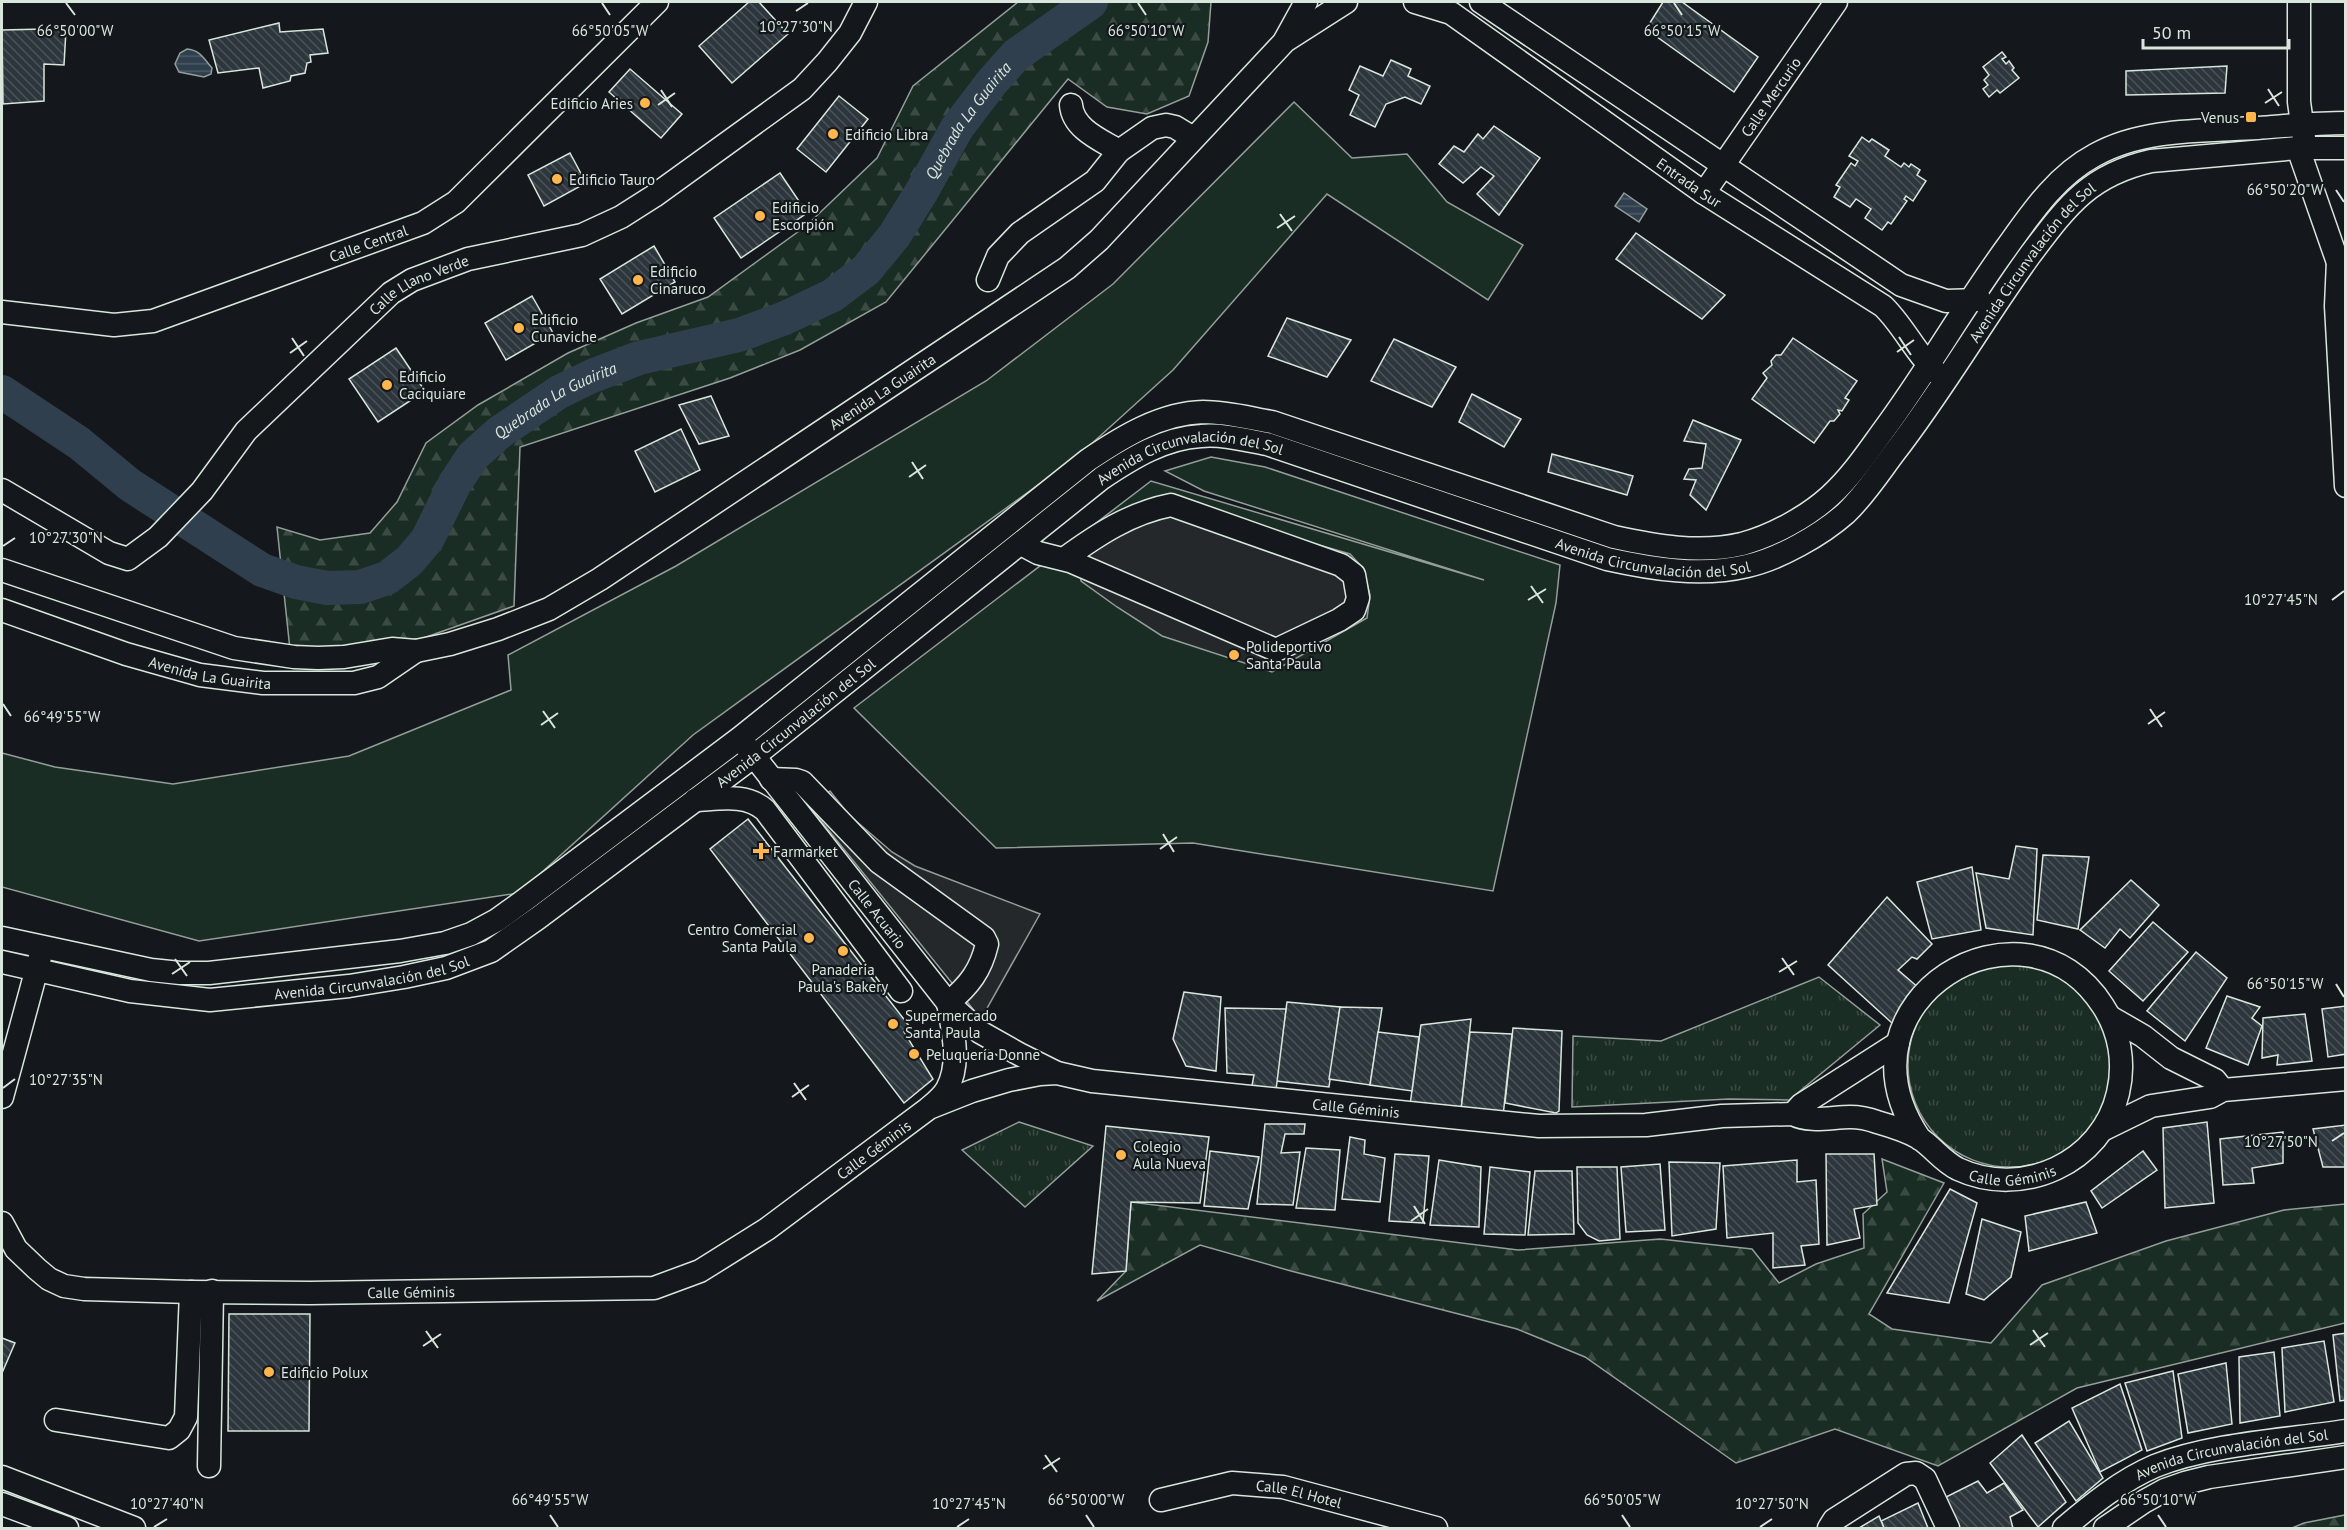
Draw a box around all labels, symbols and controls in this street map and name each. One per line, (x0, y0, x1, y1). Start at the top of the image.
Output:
scale bar (2143, 12, 2288, 50)
text: 10°27'30"N (759, 17, 833, 36)
text: 66°50'00"W (37, 21, 114, 40)
text: 66°50'05"W (572, 21, 649, 40)
text: 66°50'10"W (1108, 21, 1185, 40)
text: 66°50'15"W (1644, 21, 1721, 40)
text: 50 m (2152, 21, 2191, 44)
street label: Calle Mercurio (1736, 53, 1805, 140)
water label: Quebrada La Guairita (921, 57, 1015, 183)
place label: Edificio Aries (551, 94, 633, 113)
marker: Edificio Aries (638, 96, 652, 110)
place label: Venus (2200, 108, 2239, 127)
marker: Venus (2244, 110, 2258, 124)
place label: Edificio Libra (845, 125, 928, 144)
marker: Edificio Libra (826, 127, 840, 141)
street label: Entrada Sur (1653, 153, 1725, 211)
place label: Edificio Tauro (569, 170, 655, 189)
marker: Edificio Tauro (550, 172, 564, 186)
street label: Avenida Circunvalación del Sol (1964, 177, 2099, 346)
text: 66°50'20"W (2247, 180, 2324, 199)
place label: Edificio Escorpión (772, 198, 834, 234)
marker: Edificio Escorpión (753, 209, 767, 223)
street label: Calle Central (326, 220, 411, 266)
street label: Calle Llano Verde (365, 250, 471, 319)
place label: Edificio Cinaruco (650, 262, 706, 298)
marker: Edificio Cinaruco (631, 273, 645, 287)
place label: Edificio Cunaviche (531, 310, 597, 346)
marker: Edificio Cunaviche (512, 321, 526, 335)
street label: Avenida La Guairita (825, 349, 939, 434)
water label: Quebrada La Guairita (489, 358, 619, 443)
place label: Edificio Caciquiare (399, 367, 466, 403)
marker: Edificio Caciquiare (380, 378, 394, 392)
street label: Avenida Circunvalación del Sol (1092, 426, 1287, 488)
text: 10°27'30"N (29, 528, 103, 547)
street label: Avenida Circunvalación del Sol (1553, 533, 1752, 581)
text: 10°27'45"N (2244, 590, 2318, 609)
place label: Polideportivo Santa Paula (1246, 637, 1332, 673)
marker: Polideportivo Santa Paula (1227, 648, 1241, 662)
street label: Avenida La Guairita (147, 652, 271, 693)
street label: Avenida Circunvalación del Sol (712, 653, 879, 791)
text: 66°49'55"W (24, 707, 101, 726)
place label: Farmarket (773, 842, 838, 861)
marker: Farmarket (754, 844, 768, 858)
street label: Calle Acuario (844, 875, 911, 952)
place label: Centro Comercial Santa Paula (687, 920, 798, 956)
marker: Centro Comercial Santa Paula (802, 931, 816, 945)
marker: Panaderia Paula's Bakery (836, 944, 850, 958)
street label: Avenida Circunvalación del Sol (273, 951, 472, 1003)
place label: Panaderia Paula's Bakery (798, 960, 888, 996)
text: 66°50'15"W (2247, 974, 2324, 993)
place label: Supermercado Santa Paula (905, 1006, 997, 1042)
marker: Supermercado Santa Paula (886, 1017, 900, 1031)
place label: Peluquería Donne (926, 1045, 1040, 1064)
marker: Peluquería Donne (907, 1047, 921, 1061)
text: 10°27'35"N (29, 1070, 103, 1089)
street label: Calle Géminis (1311, 1094, 1401, 1121)
street label: Calle Géminis (833, 1116, 914, 1183)
text: 10°27'50"N (2244, 1132, 2318, 1151)
place label: Colegio Aula Nueva (1133, 1137, 1206, 1173)
marker: Colegio Aula Nueva (1114, 1148, 1128, 1162)
street label: Calle Géminis (1967, 1160, 2059, 1189)
street label: Calle Géminis (367, 1281, 455, 1302)
place label: Edificio Polux (281, 1363, 368, 1382)
marker: Edificio Polux (262, 1365, 276, 1379)
street label: Avenida Circunvalación del Sol (2131, 1424, 2330, 1484)
street label: Calle El Hotel (1255, 1475, 1345, 1512)
text: 66°49'55"W (512, 1490, 589, 1509)
text: 66°50'00"W (1048, 1490, 1125, 1509)
text: 66°50'05"W (1584, 1490, 1661, 1509)
text: 66°50'10"W (2120, 1490, 2197, 1509)
text: 10°27'40"N (130, 1494, 204, 1513)
text: 10°27'45"N (932, 1494, 1006, 1513)
text: 10°27'50"N (1735, 1494, 1809, 1513)

